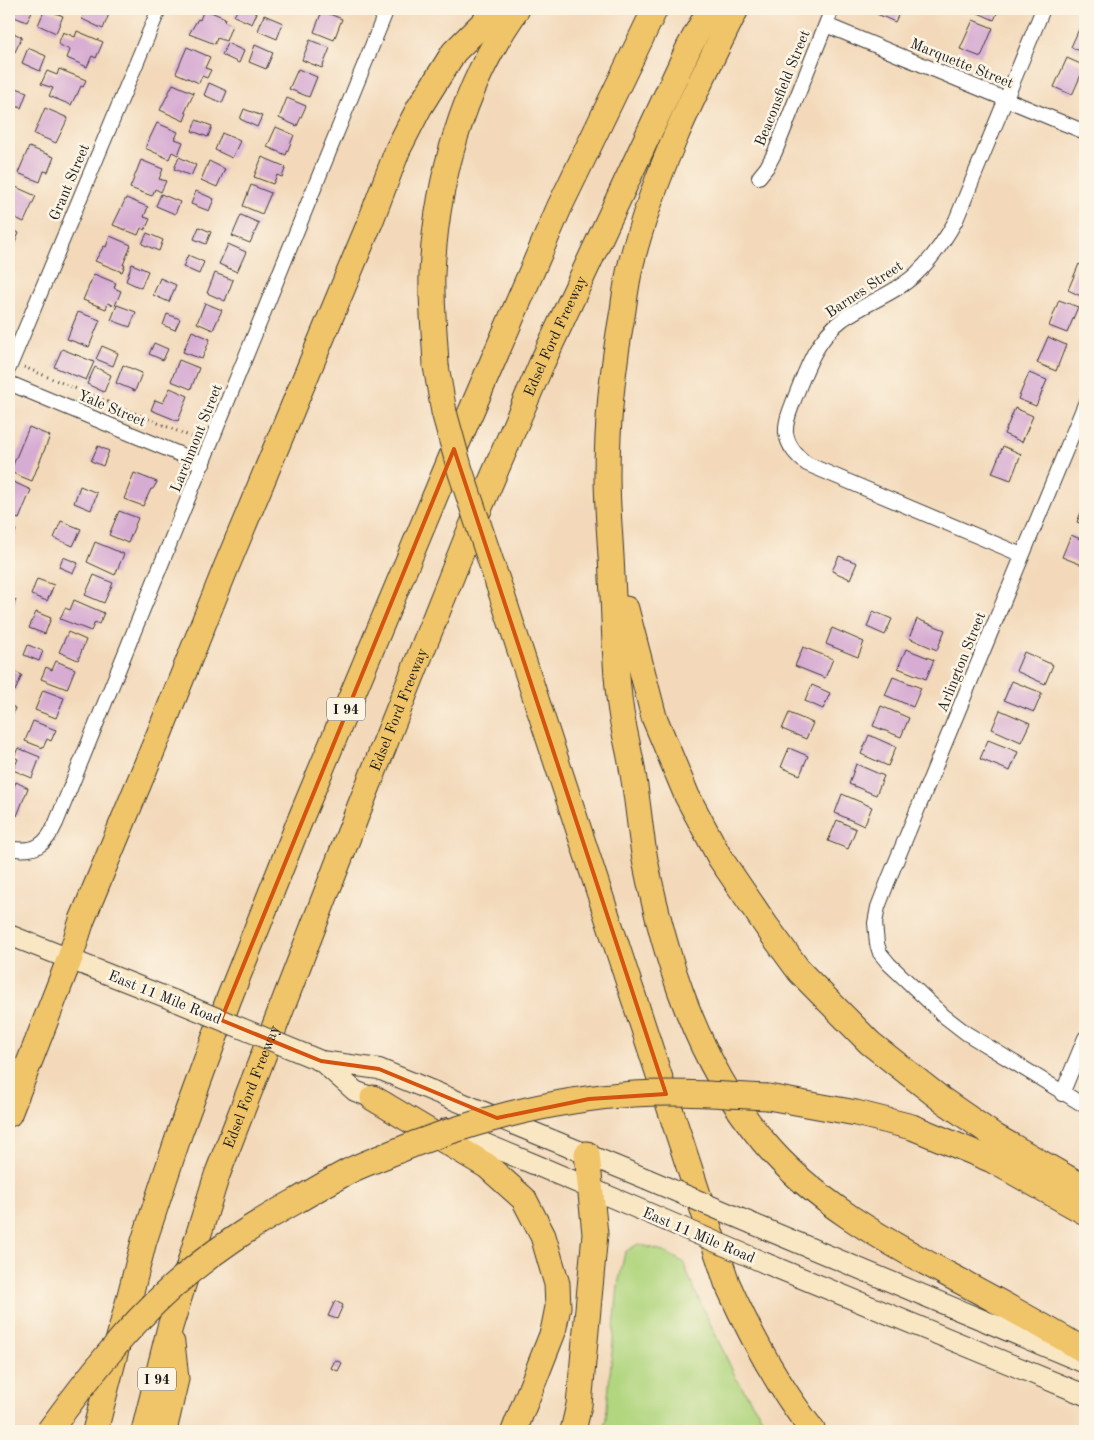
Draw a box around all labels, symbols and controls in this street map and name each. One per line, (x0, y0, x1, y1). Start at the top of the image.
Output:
street label: Beaconsfield Street (753, 28, 814, 149)
street label: Marquette Street (908, 37, 1015, 92)
street label: Grant Street (48, 142, 93, 223)
street label: Barnes Street (824, 259, 906, 321)
street label: Edsel Ford Freeway (522, 274, 590, 399)
street label: Larchmont Street (169, 382, 226, 495)
street label: Yale Street (75, 388, 148, 430)
street label: Arlington Street (935, 610, 989, 715)
street label: Edsel Ford Freeway (369, 646, 431, 774)
road number: I 94 (327, 698, 365, 721)
street label: East 11 Mile Road (106, 969, 223, 1028)
street label: Edsel Ford Freeway (222, 1023, 283, 1151)
street label: East 11 Mile Road (640, 1206, 757, 1267)
road number: I 94 (138, 1368, 176, 1390)

